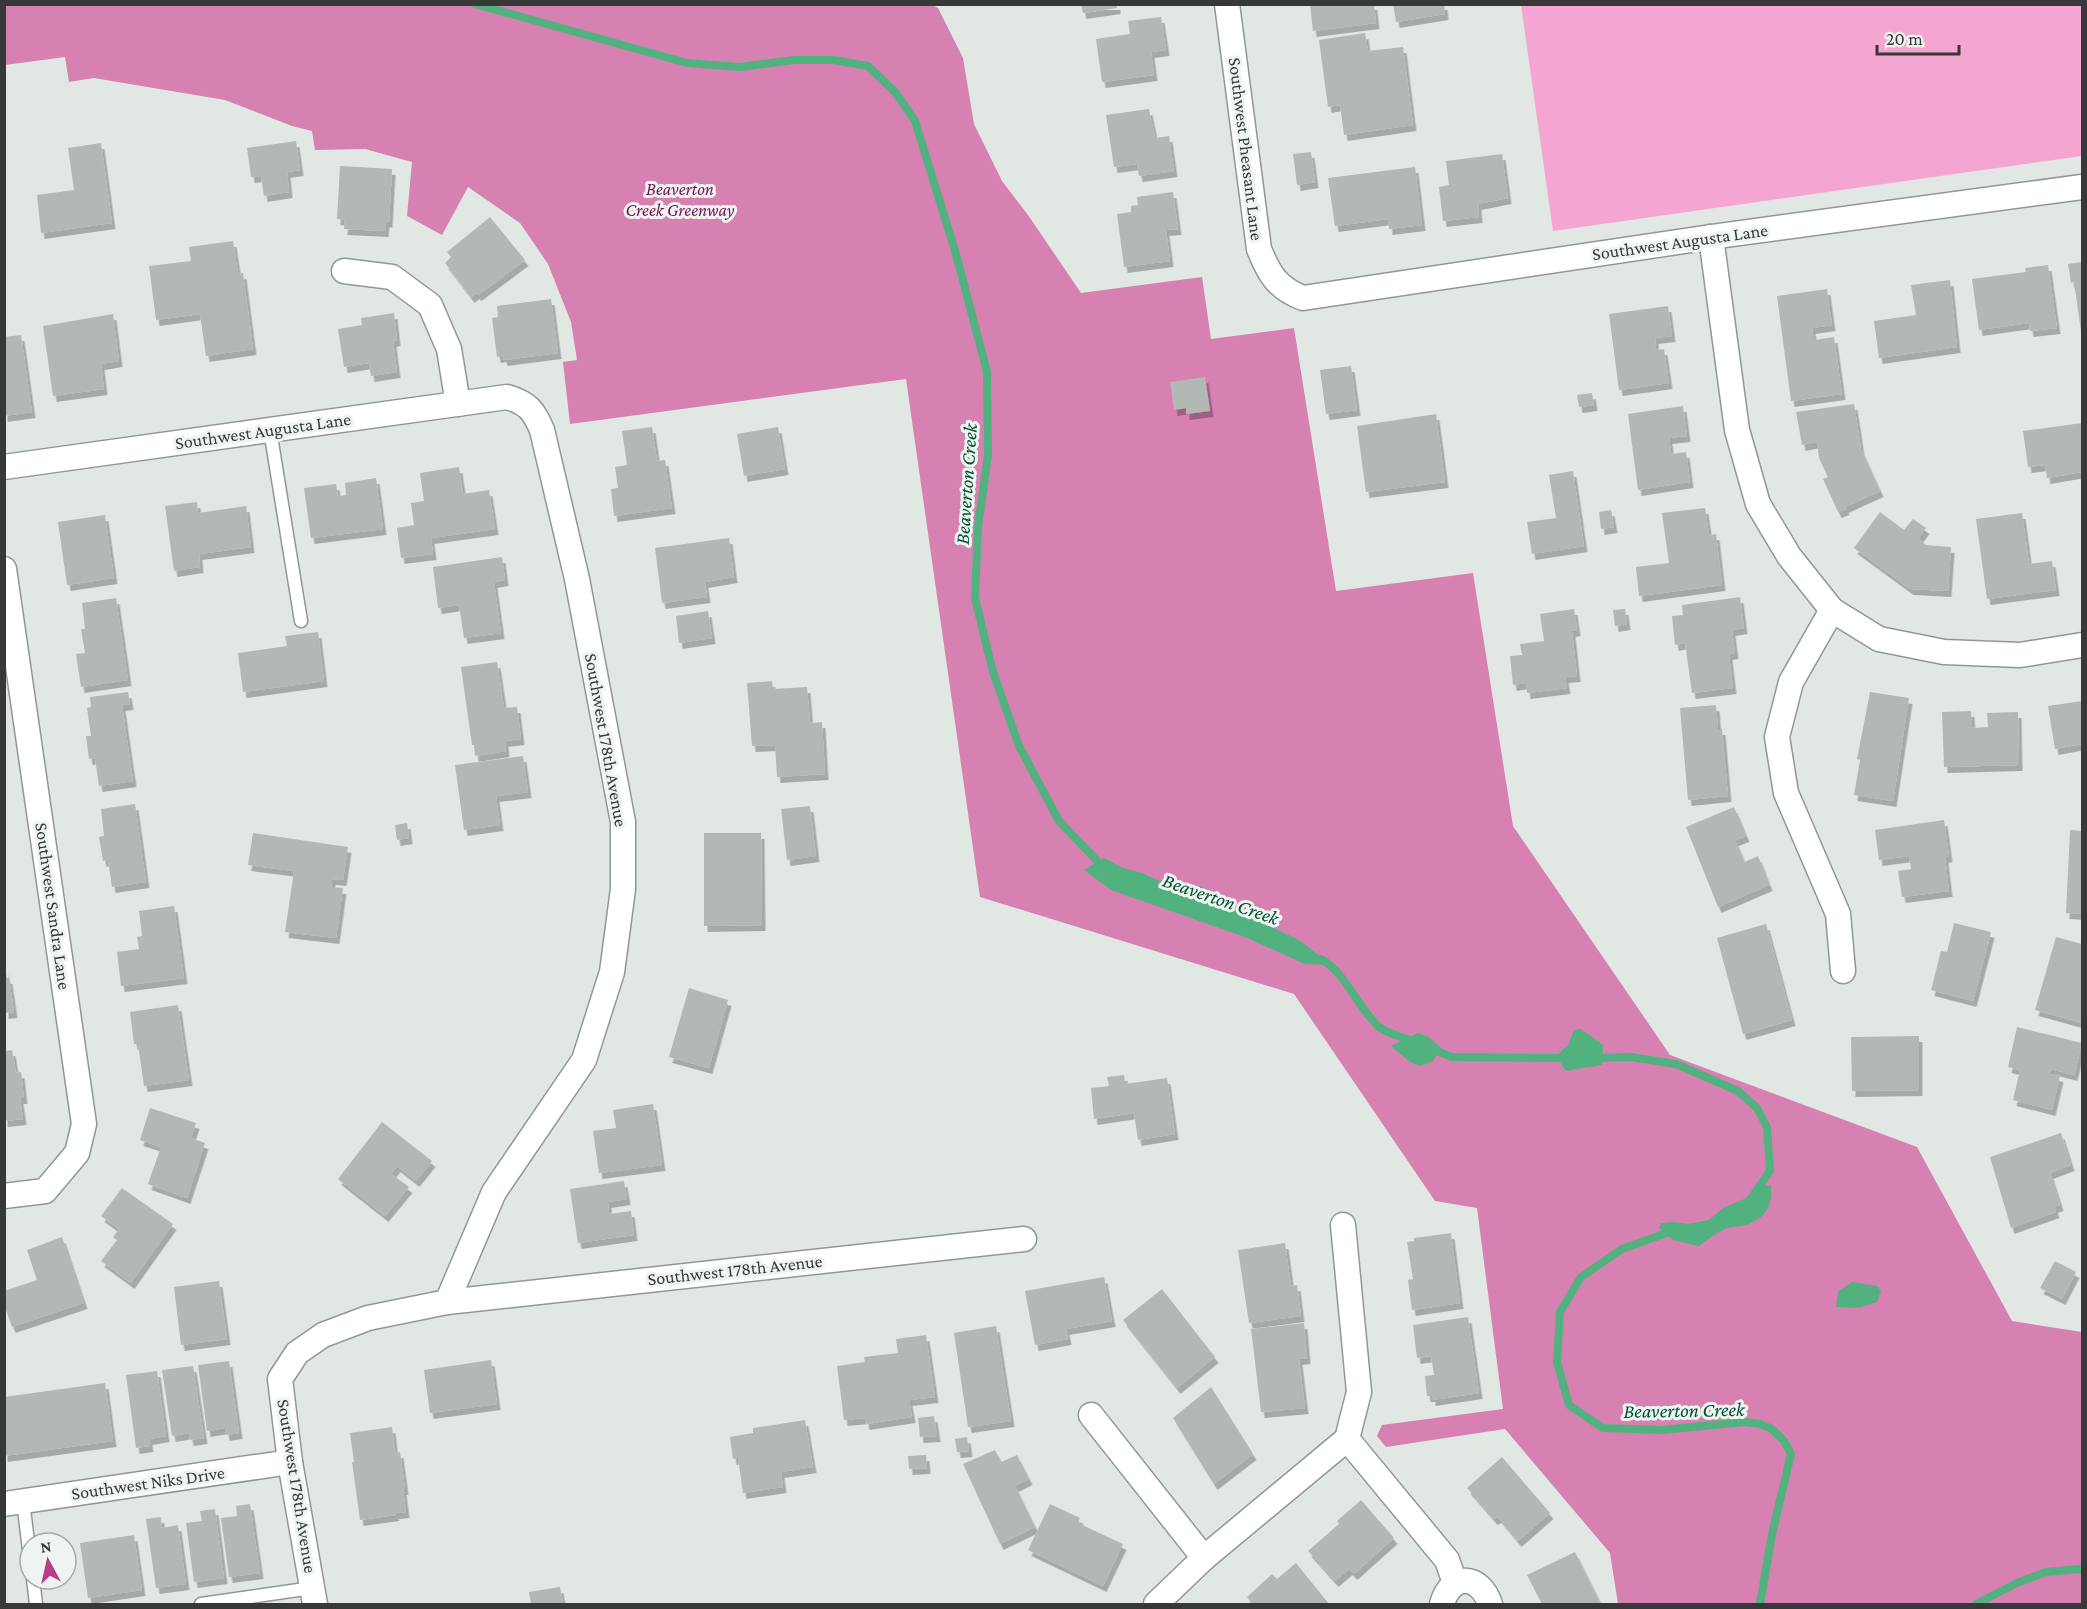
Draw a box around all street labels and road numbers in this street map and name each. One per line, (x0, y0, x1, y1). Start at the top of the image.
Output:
street label: Southwest Pheasant Lane (1225, 56, 1267, 242)
street label: Southwest Augusta Lane (1591, 220, 1769, 264)
street label: Southwest Augusta Lane (174, 409, 352, 453)
street label: Southwest 178th Avenue (581, 652, 631, 828)
street label: Southwest Sandra Lane (31, 821, 75, 991)
street label: Southwest 178th Avenue (647, 1251, 823, 1289)
street label: Southwest 178th Avenue (273, 1398, 321, 1574)
street label: Southwest Niks Drive (70, 1462, 226, 1504)

